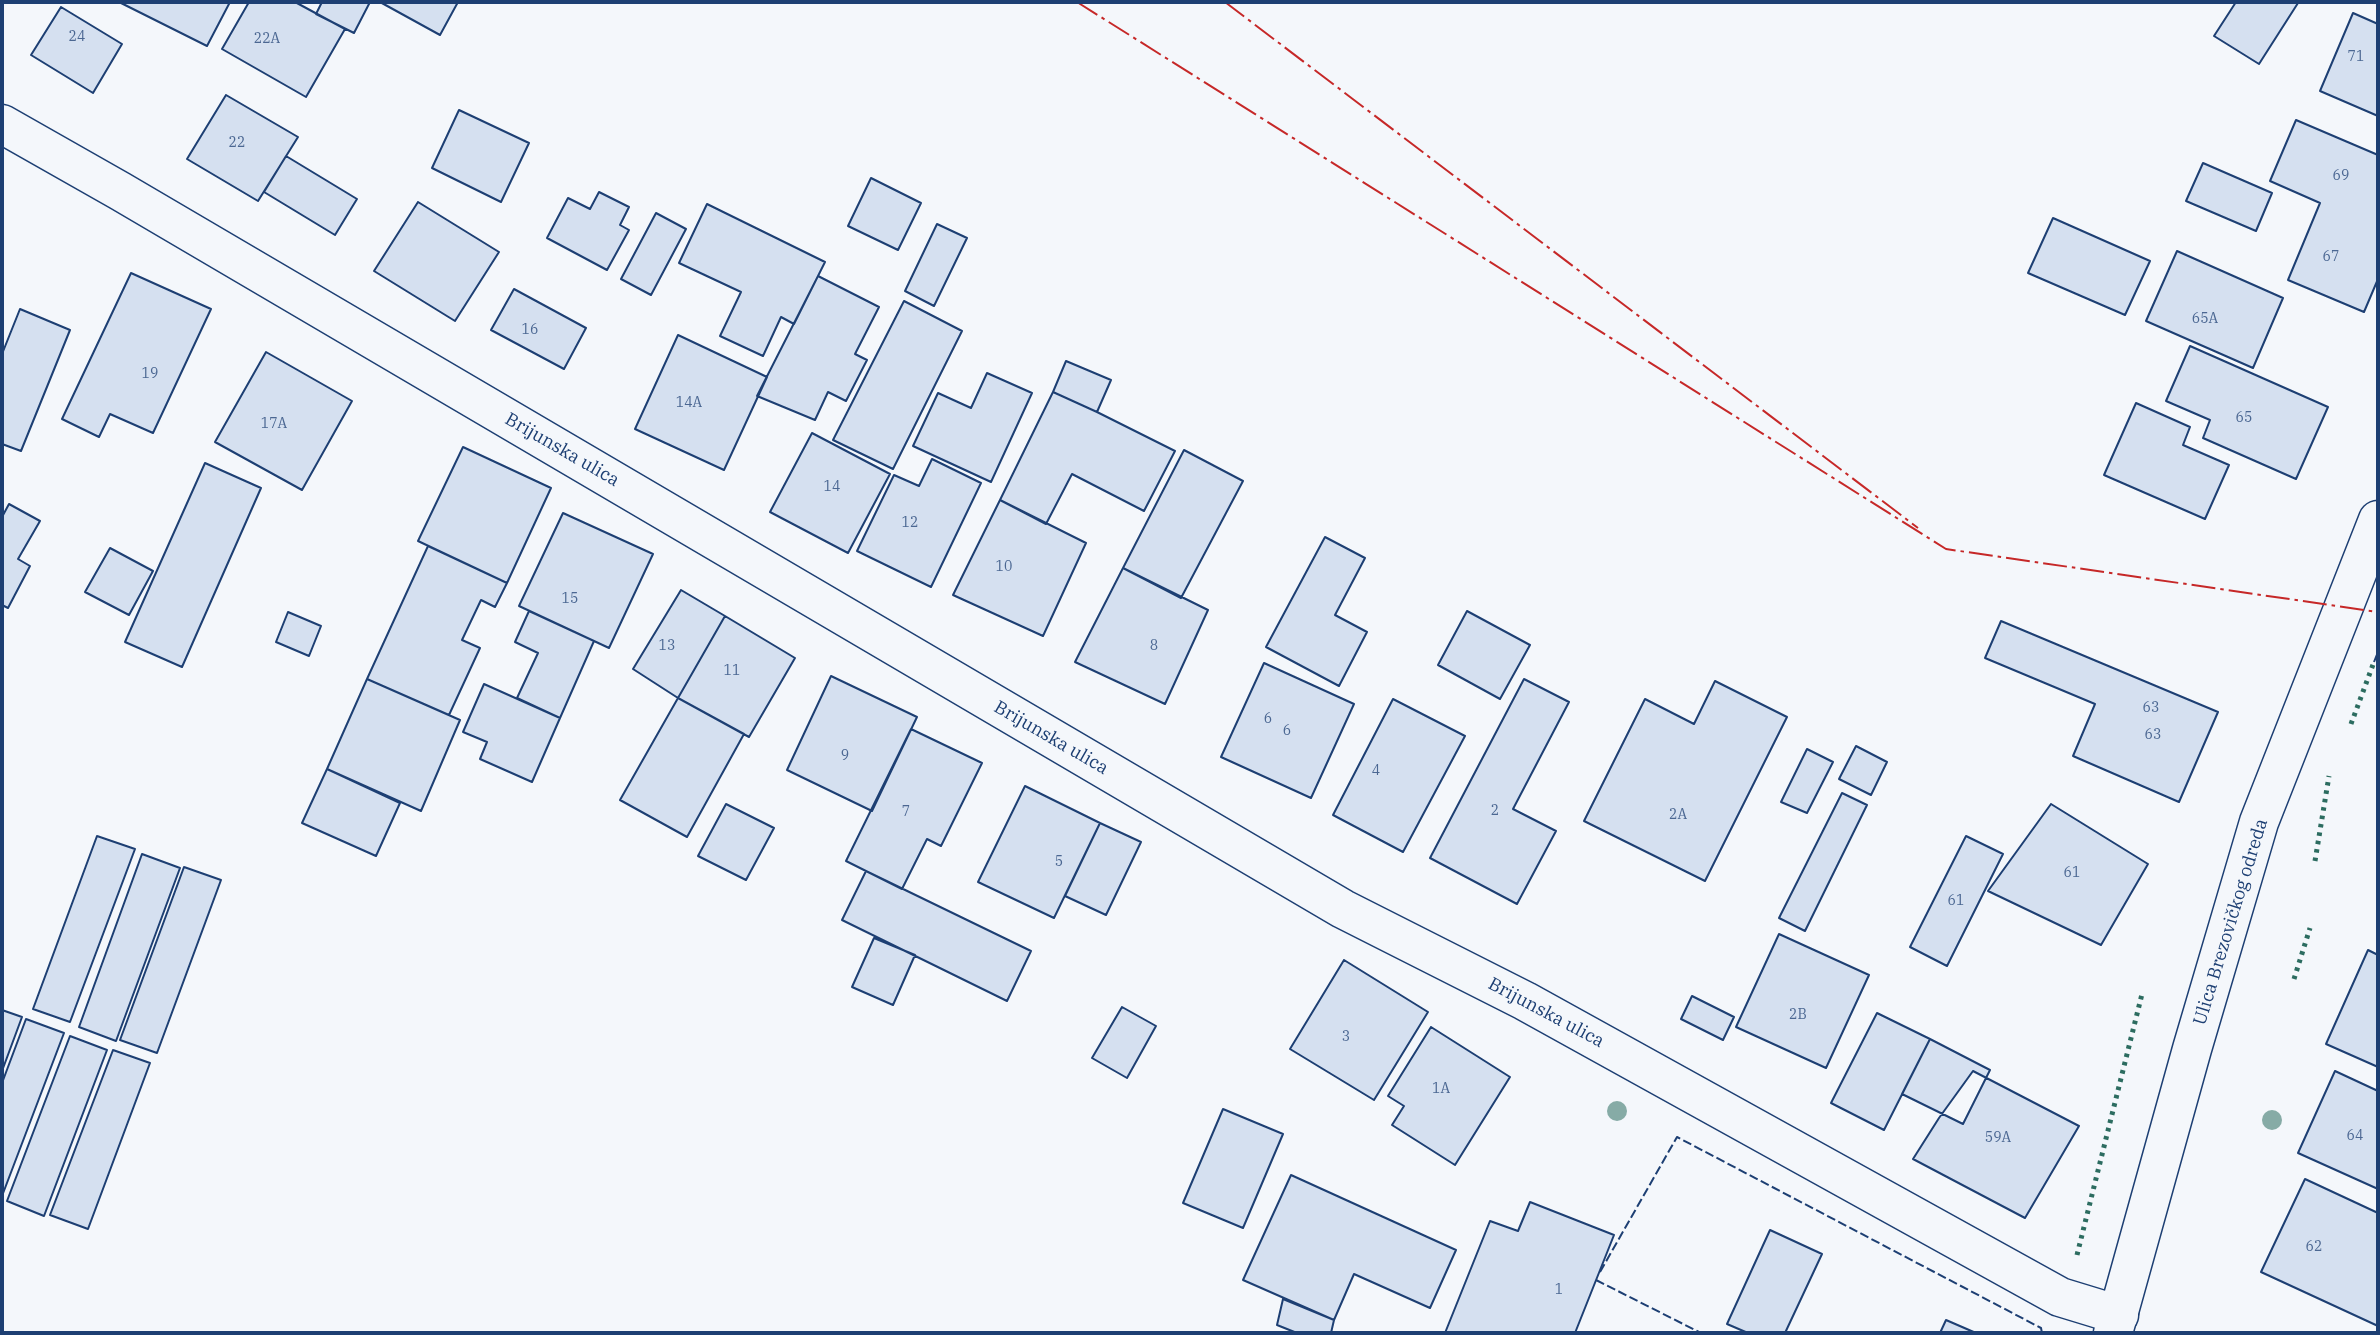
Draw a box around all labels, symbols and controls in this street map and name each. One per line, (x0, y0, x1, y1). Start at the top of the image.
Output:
house number: 24 (69, 29, 85, 45)
house number: 22A (254, 31, 280, 47)
house number: 71 (2348, 49, 2364, 65)
house number: 22 (229, 135, 245, 151)
house number: 69 (2333, 168, 2349, 184)
house number: 67 (2323, 249, 2339, 265)
house number: 65A (2192, 311, 2218, 327)
house number: 16 (522, 322, 538, 338)
house number: 19 (142, 366, 158, 382)
house number: 14A (676, 395, 702, 411)
street label: Brijunska ulica (501, 409, 623, 491)
house number: 65 (2236, 410, 2252, 426)
house number: 17A (261, 416, 287, 432)
house number: 14 (824, 479, 840, 495)
house number: 12 (902, 515, 918, 531)
house number: 10 (996, 559, 1012, 575)
house number: 15 (562, 591, 578, 607)
house number: 13 (659, 638, 675, 654)
house number: 8 (1150, 638, 1158, 654)
house number: 11 (724, 663, 740, 679)
street label: Brijunska ulica (990, 697, 1112, 779)
house number: 63 (2143, 700, 2159, 716)
house number: 6 (1264, 711, 1272, 727)
house number: 6 (1283, 723, 1291, 739)
house number: 63 (2145, 727, 2161, 743)
house number: 9 (841, 748, 849, 764)
house number: 4 (1372, 763, 1380, 779)
house number: 2 (1491, 803, 1499, 819)
house number: 7 (902, 804, 910, 820)
house number: 2A (1669, 807, 1687, 823)
street label: Ulica Brezovičkog odreda (2189, 816, 2273, 1028)
house number: 5 (1055, 854, 1063, 870)
house number: 61 (2064, 865, 2080, 881)
house number: 61 (1948, 893, 1964, 909)
street label: Brijunska ulica (1484, 973, 1608, 1053)
house number: 2B (1789, 1007, 1807, 1023)
house number: 3 (1342, 1029, 1350, 1045)
house number: 1A (1432, 1081, 1450, 1097)
house number: 64 (2347, 1128, 2363, 1144)
house number: 59A (1985, 1130, 2011, 1146)
house number: 62 (2306, 1239, 2322, 1255)
house number: 1 (1555, 1282, 1563, 1298)

